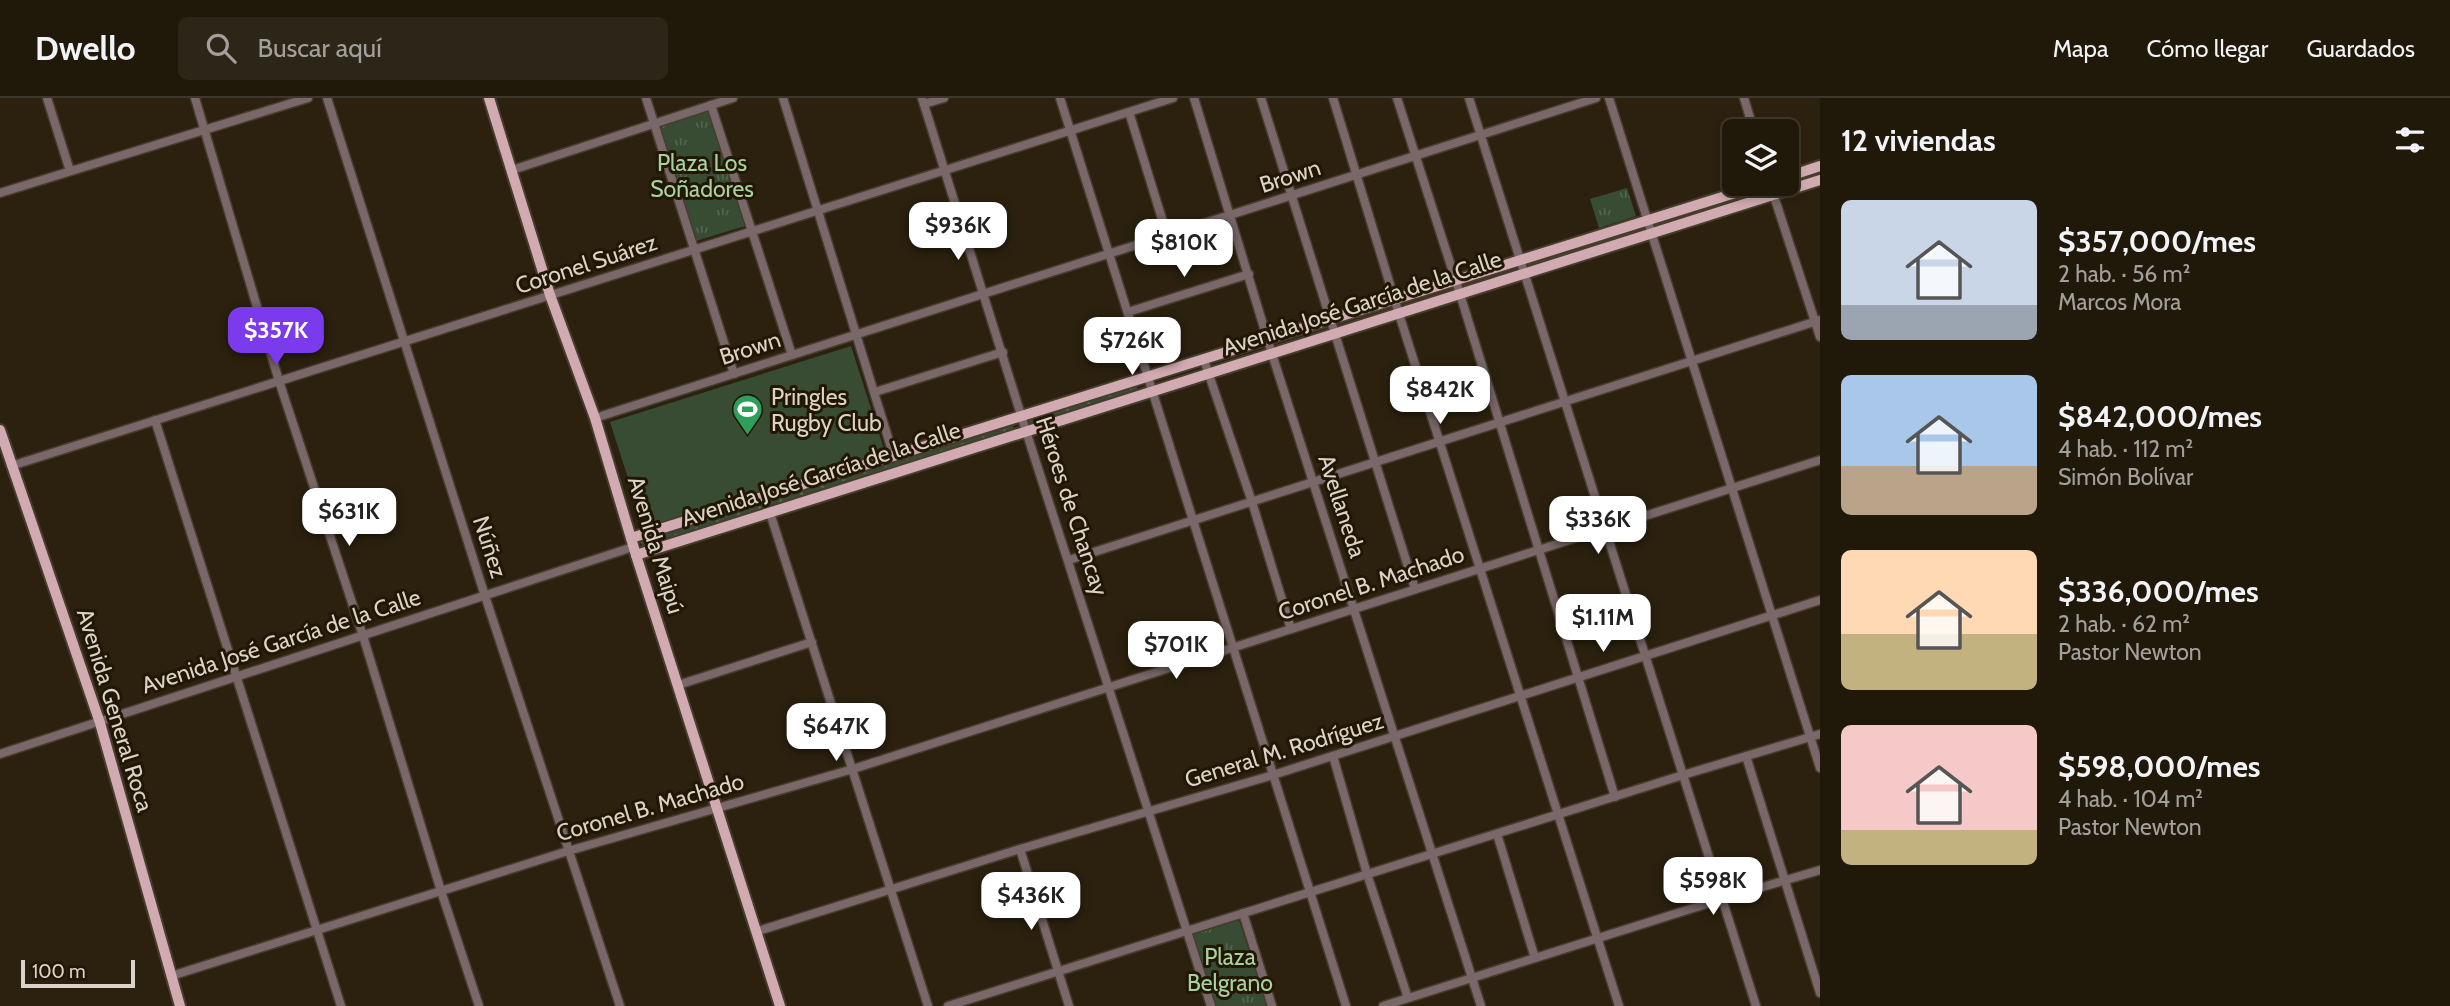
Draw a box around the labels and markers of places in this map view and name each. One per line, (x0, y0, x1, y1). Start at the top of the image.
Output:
pin: $936K (909, 202, 1007, 262)
pin: $810K (1135, 220, 1233, 279)
pin: $357K (227, 308, 325, 367)
pin: $726K (1083, 317, 1181, 377)
pin: $842K (1391, 366, 1489, 426)
place label: Pringles Rugby Club (771, 383, 882, 437)
sports icon: Pringles Rugby Club (731, 393, 765, 437)
pin: $631K (300, 489, 398, 548)
pin: $336K (1549, 496, 1647, 556)
pin: $1.11M (1546, 594, 1660, 654)
pin: $701K (1127, 622, 1225, 681)
pin: $647K (787, 704, 885, 763)
pin: $598K (1664, 858, 1762, 917)
pin: $436K (982, 872, 1080, 932)

